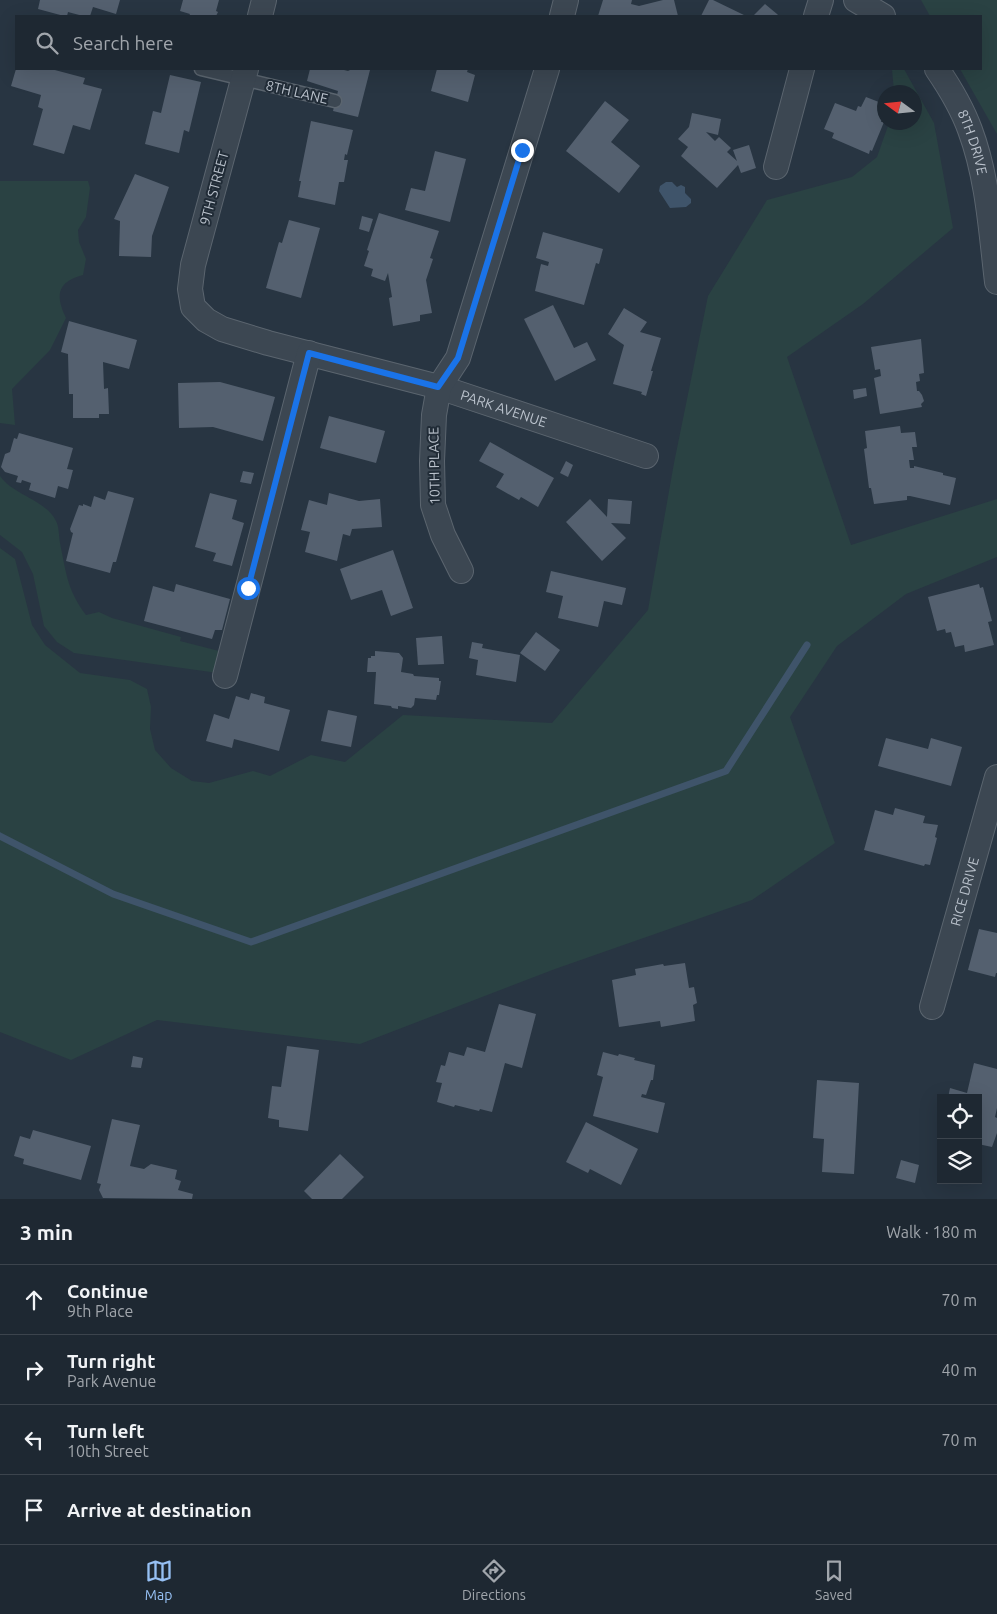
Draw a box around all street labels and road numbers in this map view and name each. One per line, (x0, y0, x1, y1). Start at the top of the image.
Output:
street label: 8TH LANE (264, 77, 330, 107)
street label: 8TH DRIVE (954, 107, 990, 176)
street label: 9TH STREET (196, 149, 232, 227)
street label: PARK AVENUE (458, 387, 549, 430)
street label: 10TH PLACE (425, 427, 443, 505)
street label: RICE DRIVE (947, 855, 982, 928)

